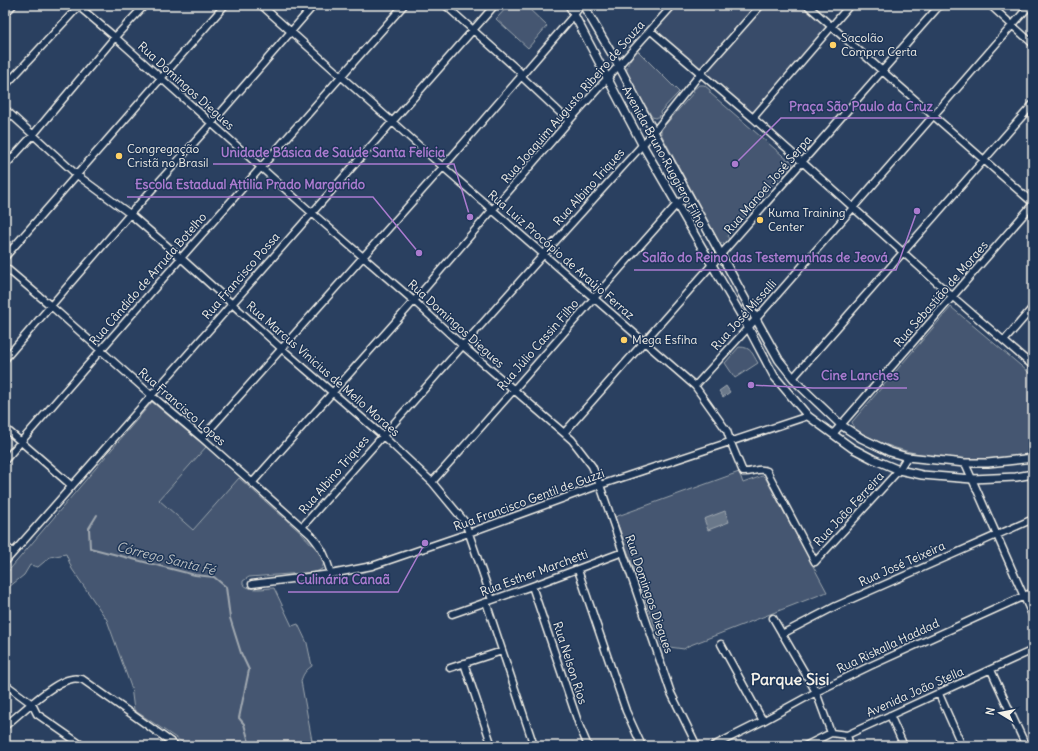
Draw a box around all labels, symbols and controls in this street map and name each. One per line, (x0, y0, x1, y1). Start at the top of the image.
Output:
street label: Rua Joaquim Augusto Ribeiro de Souza (498, 17, 648, 186)
place label: Sacolão Compra Certa (841, 30, 917, 59)
street label: Rua Domingos Diegues (135, 38, 238, 133)
marker: Sacolão Compra Certa (828, 40, 838, 50)
street label: Avenida Bruno Ruggiero Filho (619, 83, 710, 231)
callout: Praça São Paulo da Cruz (781, 93, 941, 118)
text: Praça São Paulo da Cruz (789, 98, 934, 115)
street label: Rua Manoel José Serpa (721, 132, 815, 237)
callout: Unidade Básica de Saúde Santa Felícia (213, 139, 454, 164)
place label: Congregação Cristã no Brasil (127, 141, 208, 170)
text: Unidade Básica de Saúde Santa Felícia (221, 144, 446, 161)
street label: Rua Albino Triques (550, 145, 627, 228)
marker: Congregação Cristã no Brasil (114, 151, 124, 161)
callout: Escola Estadual Attilia Prado Margarido (127, 172, 373, 197)
text: Escola Estadual Attilia Prado Margarido (135, 176, 365, 193)
street label: Rua Luiz Procópio de Araújo Ferraz (485, 187, 638, 323)
place label: Kuma Training Center (768, 205, 846, 234)
street label: Rua Cândido de Arruda Botelho (86, 209, 210, 348)
marker: Kuma Training Center (755, 215, 765, 225)
street label: Rua Francisco Possa (199, 229, 283, 322)
street label: Rua Sebastião de Moraes (890, 238, 991, 350)
callout: Salão do Reino das Testemunhas de Jeová (634, 245, 896, 270)
text: Salão do Reino das Testemunhas de Jeová (642, 249, 889, 266)
street label: Rua Domingos Diegues (405, 276, 508, 371)
street label: Rua José Missalli (708, 276, 779, 353)
street label: Rua Júlio Cassin Filho (494, 296, 582, 393)
street label: Rua Marcus Vinicius de Mello Moraes (244, 298, 403, 439)
place label: Mega Esfiha (632, 332, 698, 347)
marker: Mega Esfiha (619, 335, 629, 345)
callout: Cine Lanches (813, 363, 907, 388)
street label: Rua Francisco Lopes (136, 365, 229, 449)
text: Cine Lanches (821, 367, 899, 384)
street label: Rua Albino Triques (295, 432, 372, 517)
street label: Rua Francisco Gentil de Guzzi (451, 465, 606, 534)
street label: Rua João Ferreira (810, 468, 887, 549)
street label: Rua Domingos Diegues (622, 532, 677, 655)
water label: Córrego Santa Fé (115, 538, 218, 579)
street label: Rua José Teixeira (856, 538, 947, 589)
street label: Rua Esther Marchetti (478, 546, 590, 599)
callout: Culinária Canaã (288, 567, 398, 592)
text: Culinária Canaã (296, 571, 390, 588)
street label: Rua Riskalla Haddad (834, 615, 941, 676)
street label: Rua Nelson Rios (550, 620, 591, 706)
street label: Avenida João Stella (864, 663, 966, 720)
district label: Parque Sisi (751, 669, 829, 690)
north arrow (980, 693, 1020, 733)
text: N (983, 706, 998, 716)

